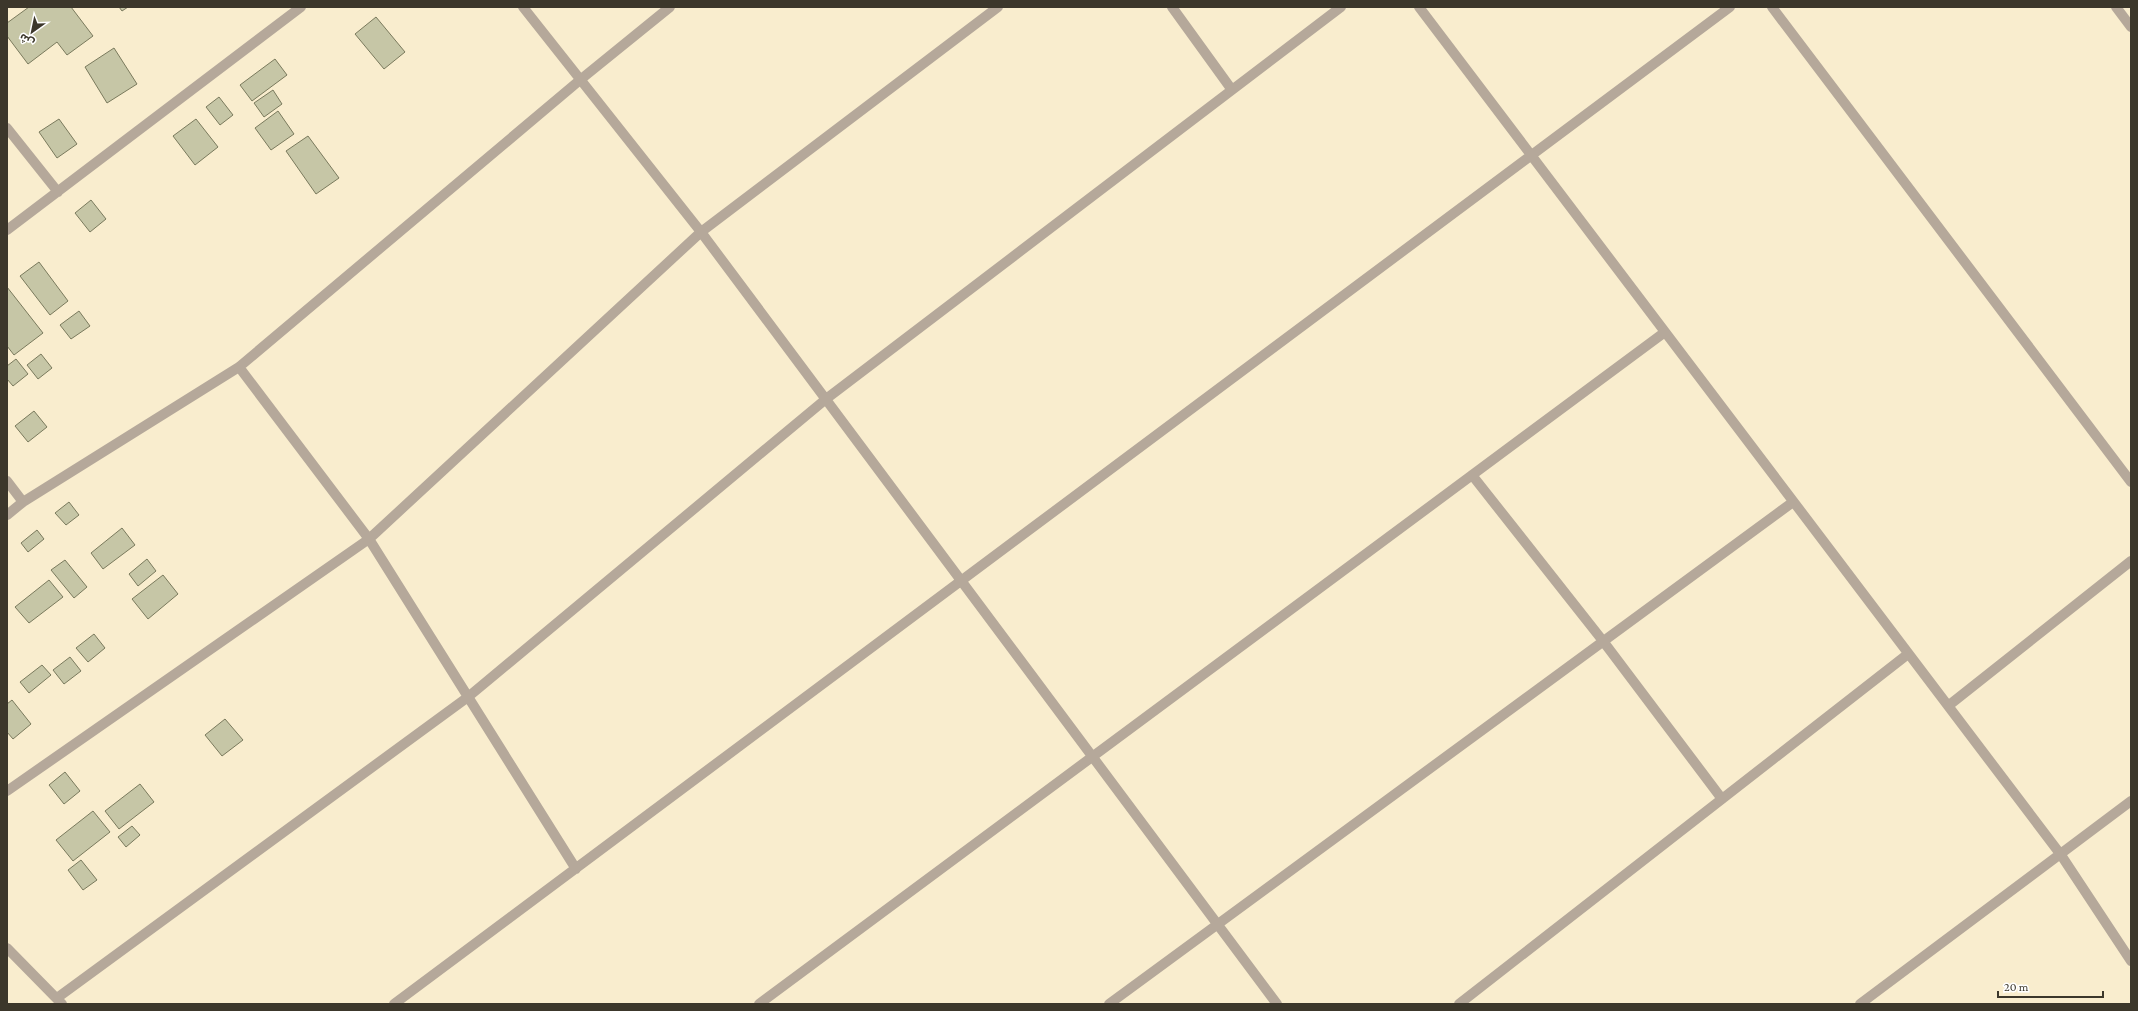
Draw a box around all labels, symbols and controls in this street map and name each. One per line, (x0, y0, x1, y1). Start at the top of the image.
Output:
north arrow (12, 12, 52, 52)
text: ش (17, 30, 37, 50)
scale bar (1998, 973, 2103, 999)
text: 20 m (2004, 980, 2029, 994)

